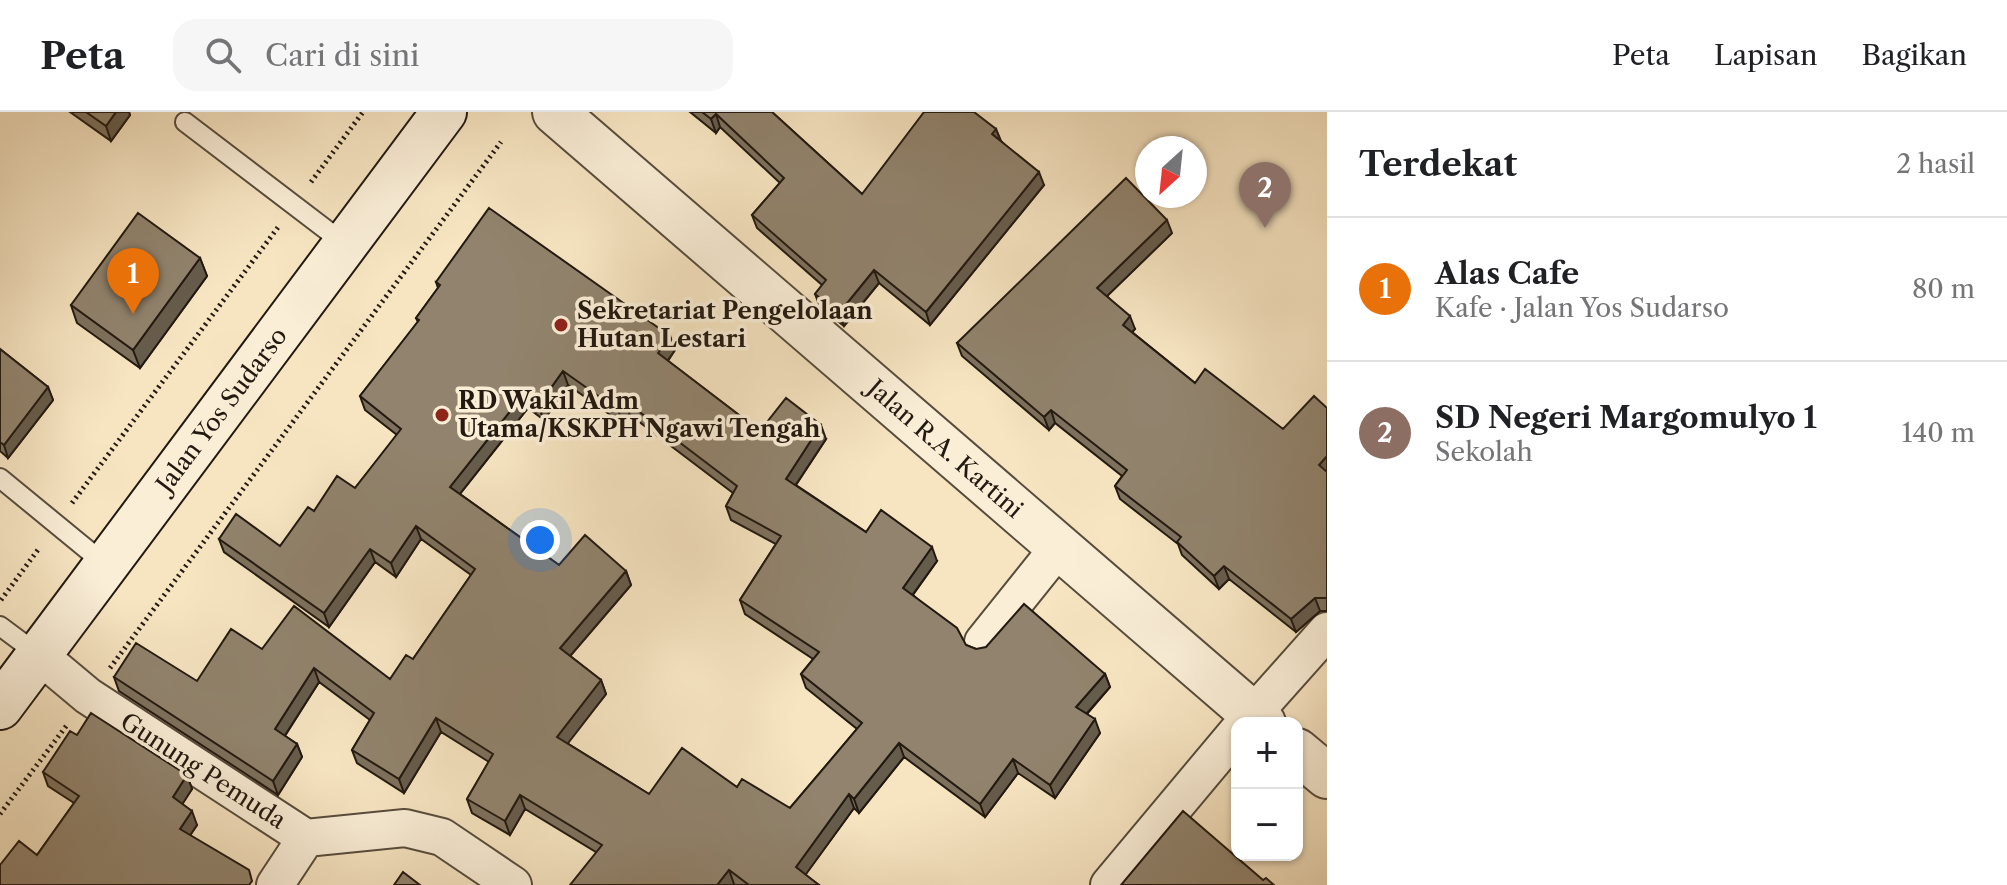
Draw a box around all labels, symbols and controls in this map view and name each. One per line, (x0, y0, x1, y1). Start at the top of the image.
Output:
search box (173, 19, 733, 91)
text: Peta (40, 32, 125, 79)
icon: search (201, 33, 245, 77)
text: Cari di sini (265, 37, 419, 74)
text: Peta (1612, 38, 1670, 72)
text: Lapisan (1714, 38, 1817, 72)
text: Bagikan (1861, 38, 1967, 72)
north arrow (1135, 136, 1207, 208)
text: Terdekat (1359, 143, 1517, 185)
text: 2 hasil (1896, 148, 1975, 180)
pin: 2 (1239, 162, 1291, 228)
pin: 1 (107, 248, 159, 314)
text: Alas Cafe (1435, 255, 1579, 292)
text: 1 (1379, 273, 1391, 305)
text: 80 m (1912, 273, 1975, 305)
text: Kafe · Jalan Yos Sudarso (1435, 292, 1729, 324)
place label: Sekretariat Pengelolaan Hutan Lestari (577, 296, 873, 353)
marker: Sekretariat Pengelolaan Hutan Lestari (552, 316, 570, 334)
street label: Jalan Yos Sudarso (148, 322, 293, 501)
street label: Jalan R.A. Kartini (859, 371, 1029, 524)
place label: RD Wakil Adm Utama/KSKPH Ngawi Tengah (458, 386, 821, 443)
text: SD Negeri Margomulyo 1 (1435, 399, 1817, 436)
marker: RD Wakil Adm Utama/KSKPH Ngawi Tengah (433, 406, 451, 424)
text: 2 (1377, 417, 1393, 449)
text: 140 m (1901, 417, 1975, 449)
text: Sekolah (1435, 436, 1533, 468)
your location (520, 520, 560, 560)
street label: Gunung Pemuda (115, 706, 292, 835)
map controls (1231, 717, 1303, 861)
button: + (1231, 717, 1303, 789)
button: − (1231, 789, 1303, 861)

